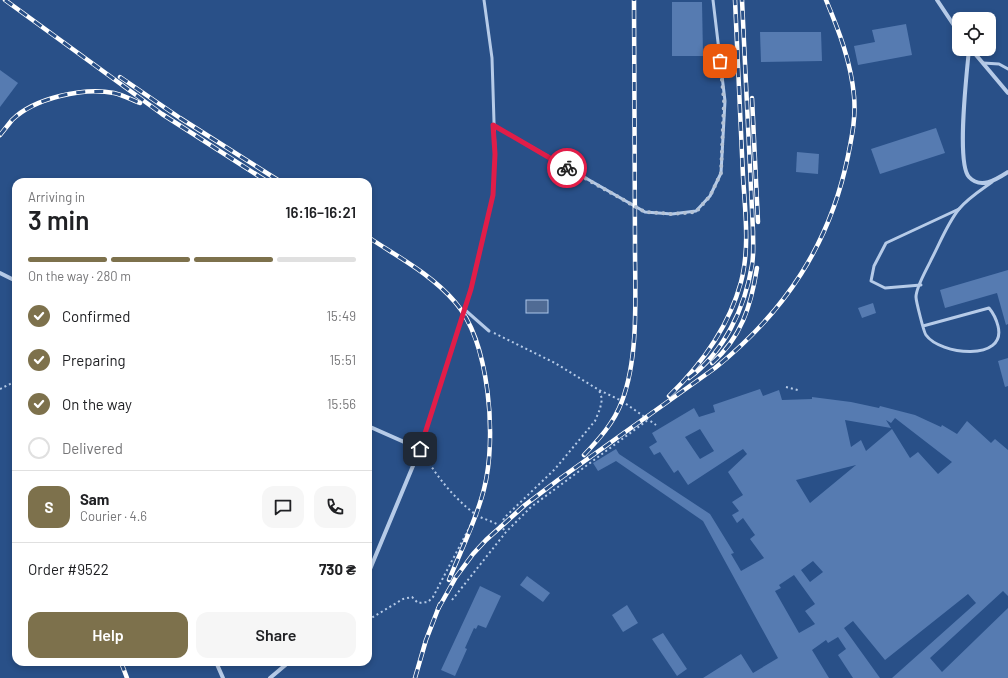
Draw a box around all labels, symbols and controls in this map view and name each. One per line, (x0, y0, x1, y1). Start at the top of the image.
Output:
map controls (952, 12, 996, 56)
button: locate (952, 12, 996, 56)
pin (703, 44, 737, 78)
icon: bag (709, 50, 731, 72)
courier (547, 148, 587, 188)
icon: bike (556, 157, 578, 179)
text: Arriving in (28, 189, 85, 205)
text: 16:16–16:21 (285, 203, 356, 221)
text: 3 min (28, 204, 89, 235)
text: On the way · 280 m (28, 268, 131, 284)
icon: check (28, 305, 50, 327)
text: Confirmed (62, 307, 130, 325)
text: 15:49 (326, 308, 356, 324)
icon: check (28, 349, 50, 371)
text: Preparing (62, 351, 126, 369)
text: 15:51 (329, 352, 356, 368)
icon: check (28, 393, 50, 415)
text: On the way (62, 395, 132, 413)
text: 15:56 (327, 396, 356, 412)
pin (403, 432, 437, 466)
icon: home (409, 438, 431, 460)
text: Delivered (62, 439, 123, 457)
button: chat (262, 486, 304, 528)
button: phone (314, 486, 356, 528)
text: Sam (80, 490, 109, 508)
text: S (45, 498, 53, 516)
text: Courier · 4.6 (80, 508, 147, 524)
text: Order #9522 (28, 560, 109, 578)
text: 730 ₴ (319, 560, 356, 578)
button: Help (28, 612, 188, 658)
button: Share (196, 612, 356, 658)

